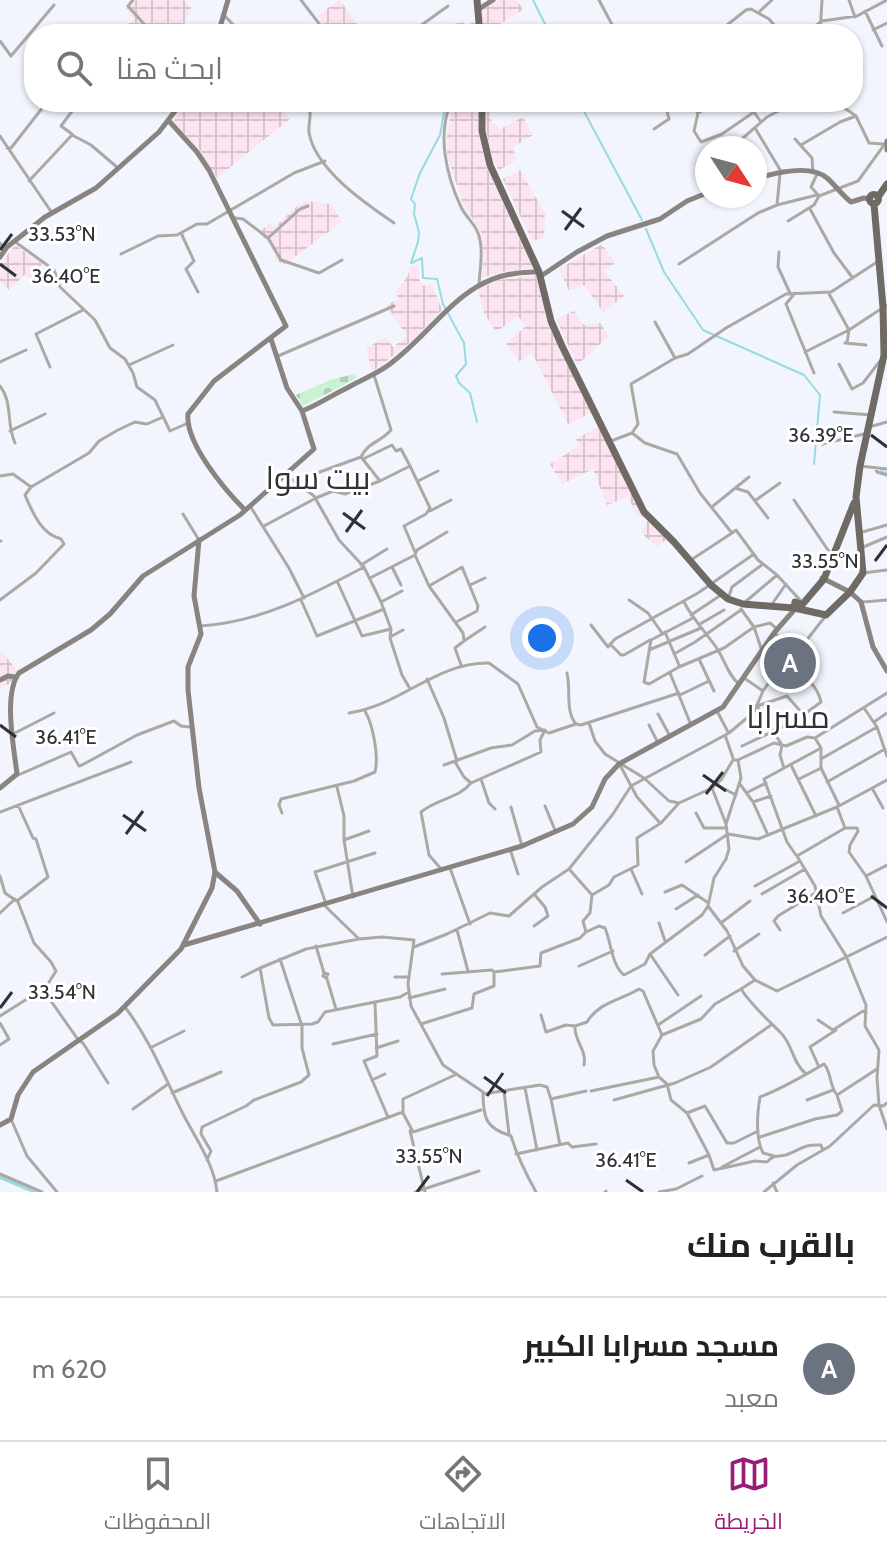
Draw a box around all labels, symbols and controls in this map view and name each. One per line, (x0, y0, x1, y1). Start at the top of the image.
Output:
search box (24, 24, 863, 112)
icon: search (52, 46, 96, 90)
text: ابحث هنا (116, 50, 223, 87)
north arrow (695, 136, 767, 208)
text: 33.53°N (28, 222, 96, 246)
text: 36.40°E (32, 264, 100, 288)
text: 36.39°E (788, 423, 854, 447)
district label: بيت سوا (266, 458, 370, 497)
text: 33.55°N (791, 549, 859, 573)
your location (522, 618, 562, 658)
pin: A (764, 633, 816, 693)
district label: مسرابا (746, 697, 830, 736)
text: 36.41°E (35, 725, 97, 749)
text: 36.40°E (787, 884, 855, 908)
text: 33.54°N (28, 980, 96, 1004)
text: 33.55°N (395, 1144, 463, 1168)
text: 36.41°E (595, 1148, 657, 1172)
text: بالقرب منك (687, 1224, 855, 1266)
text: مسجد مسرابا الكبير (523, 1327, 779, 1364)
text: 620 m (32, 1353, 107, 1385)
text: A (821, 1353, 837, 1385)
text: معبد (724, 1382, 779, 1414)
tab: المحفوظات (104, 1452, 211, 1542)
tab: الاتجاهات (419, 1452, 506, 1542)
tab: الخريطة (714, 1452, 783, 1542)

